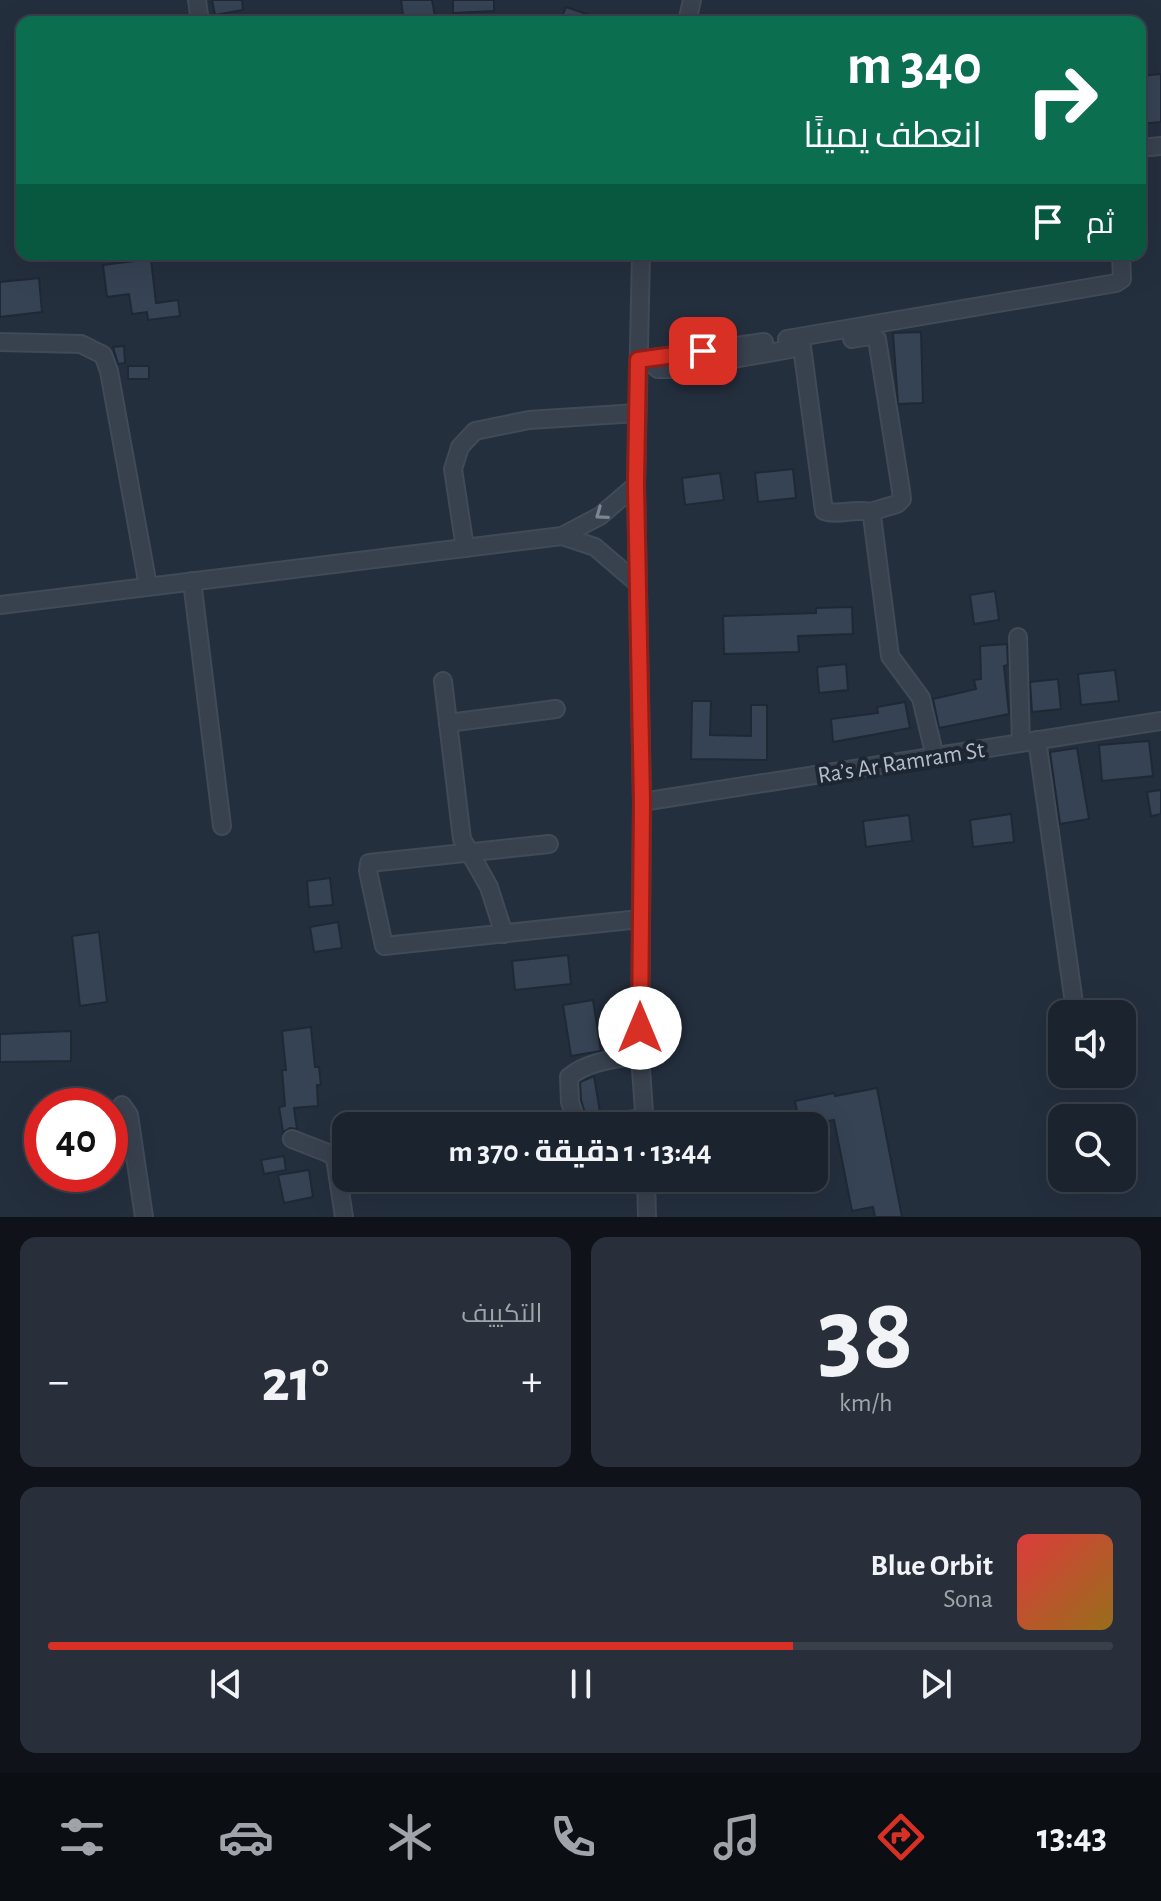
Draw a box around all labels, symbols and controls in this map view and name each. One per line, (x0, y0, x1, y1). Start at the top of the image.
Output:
text: 340 m (847, 38, 982, 94)
icon: right (1010, 48, 1114, 152)
text: انعطف يمينًا (803, 118, 982, 154)
icon: arrive (1026, 200, 1070, 244)
text: ثم (1086, 209, 1114, 239)
pin (669, 317, 737, 385)
icon: arrive (681, 329, 725, 373)
one-way arrow (595, 505, 610, 519)
street label: Ra’s Ar Ramram St (816, 738, 987, 788)
position arrow (598, 986, 682, 1070)
map controls (1048, 1000, 1136, 1192)
button: sound (1048, 1000, 1136, 1088)
speed limit sign: 40 (24, 1088, 128, 1192)
button: search (1048, 1104, 1136, 1192)
text: 13:44 · 1 دقيقة · 370 m (448, 1137, 712, 1167)
text: 38 (818, 1284, 914, 1388)
text: التكييف (461, 1301, 543, 1327)
text: 21° (262, 1352, 329, 1412)
text: − (48, 1360, 69, 1404)
text: + (521, 1360, 542, 1404)
text: km/h (839, 1390, 893, 1416)
text: Blue Orbit (870, 1551, 993, 1581)
text: Sona (943, 1586, 993, 1612)
icon: previous (204, 1662, 248, 1706)
icon: pause (559, 1662, 603, 1706)
icon: next (914, 1662, 958, 1706)
icon: filters (54, 1809, 110, 1865)
icon: car (218, 1809, 274, 1865)
icon: climate (382, 1809, 438, 1865)
icon: phone (545, 1809, 601, 1865)
icon: music (709, 1809, 765, 1865)
icon: directions (873, 1809, 929, 1865)
text: 13:43 (1037, 1819, 1107, 1855)

